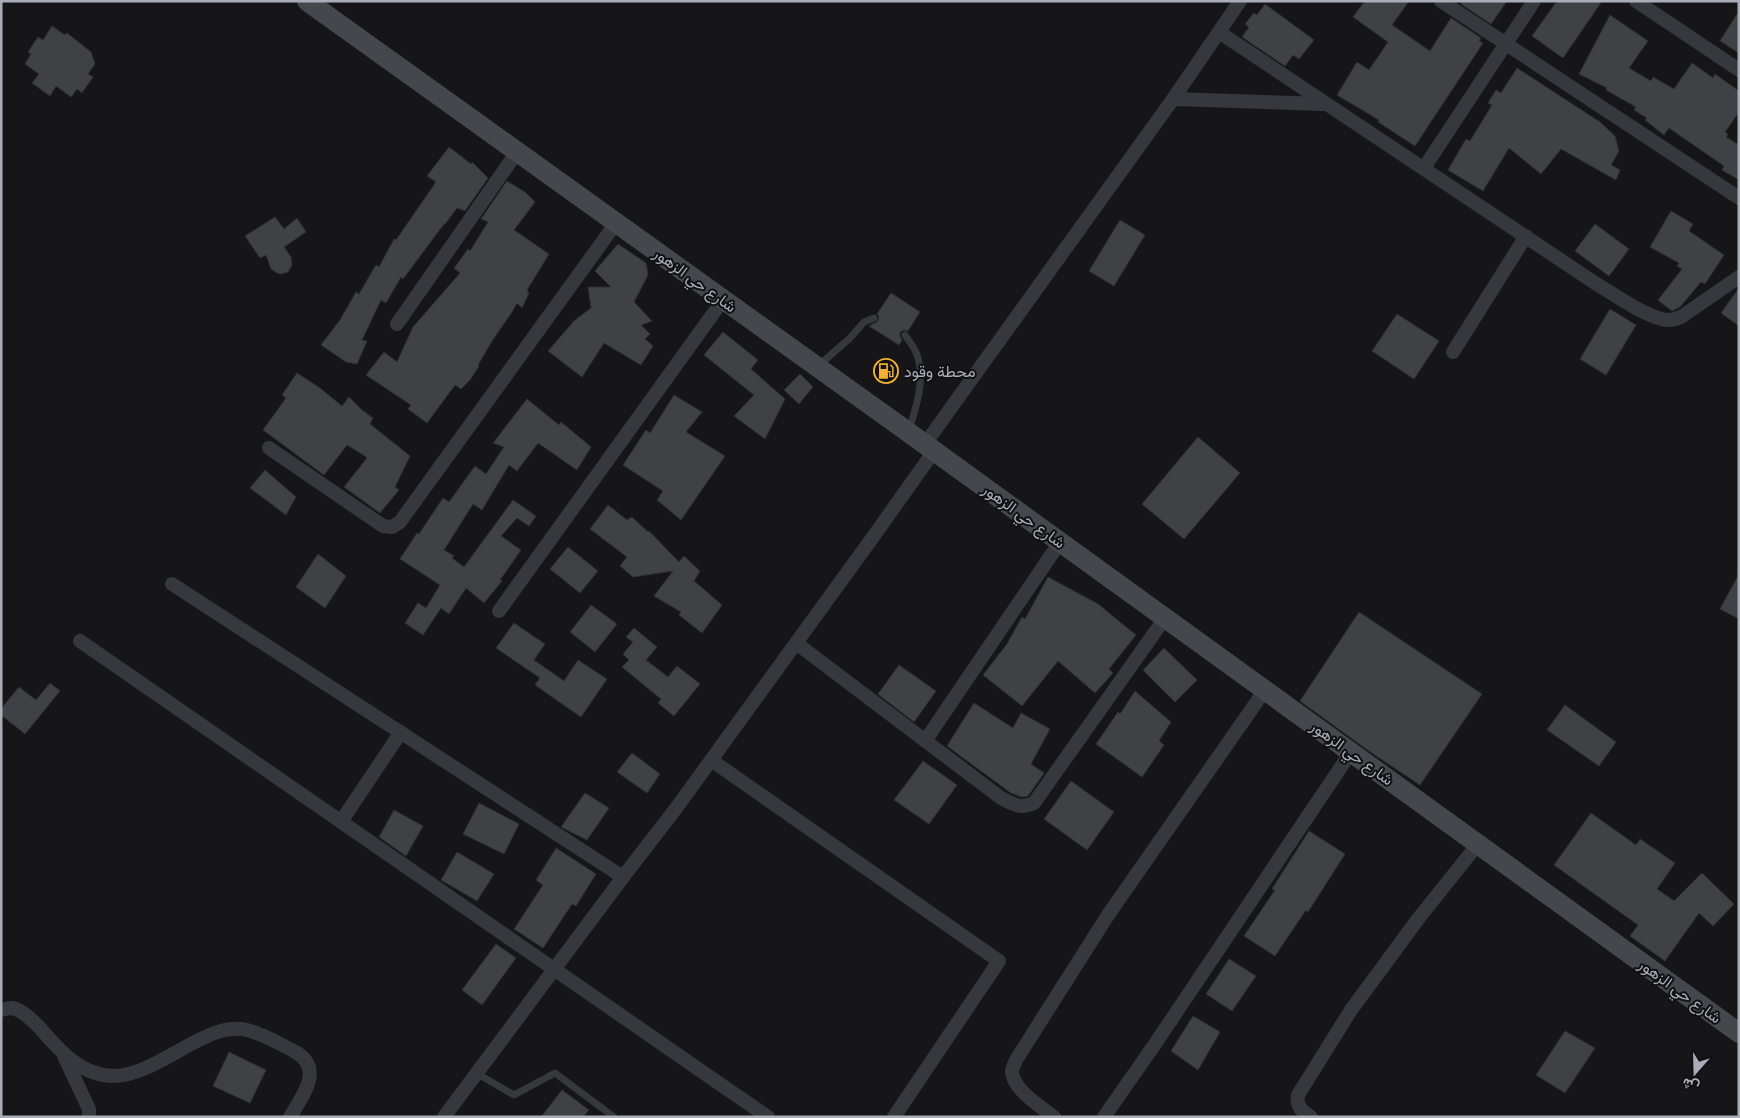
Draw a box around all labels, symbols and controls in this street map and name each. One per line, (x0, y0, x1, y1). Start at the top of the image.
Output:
street label: شارع حي الزهور (647, 243, 740, 320)
fuel station icon: محطة وقود (873, 358, 899, 384)
place label: محطة وقود (904, 362, 976, 382)
street label: شارع حي الزهور (976, 479, 1069, 556)
street label: شارع حي الزهور (1304, 716, 1397, 793)
street label: شارع حي الزهور (1632, 954, 1725, 1031)
north arrow (1670, 1048, 1720, 1098)
text: ش (1680, 1074, 1702, 1096)

